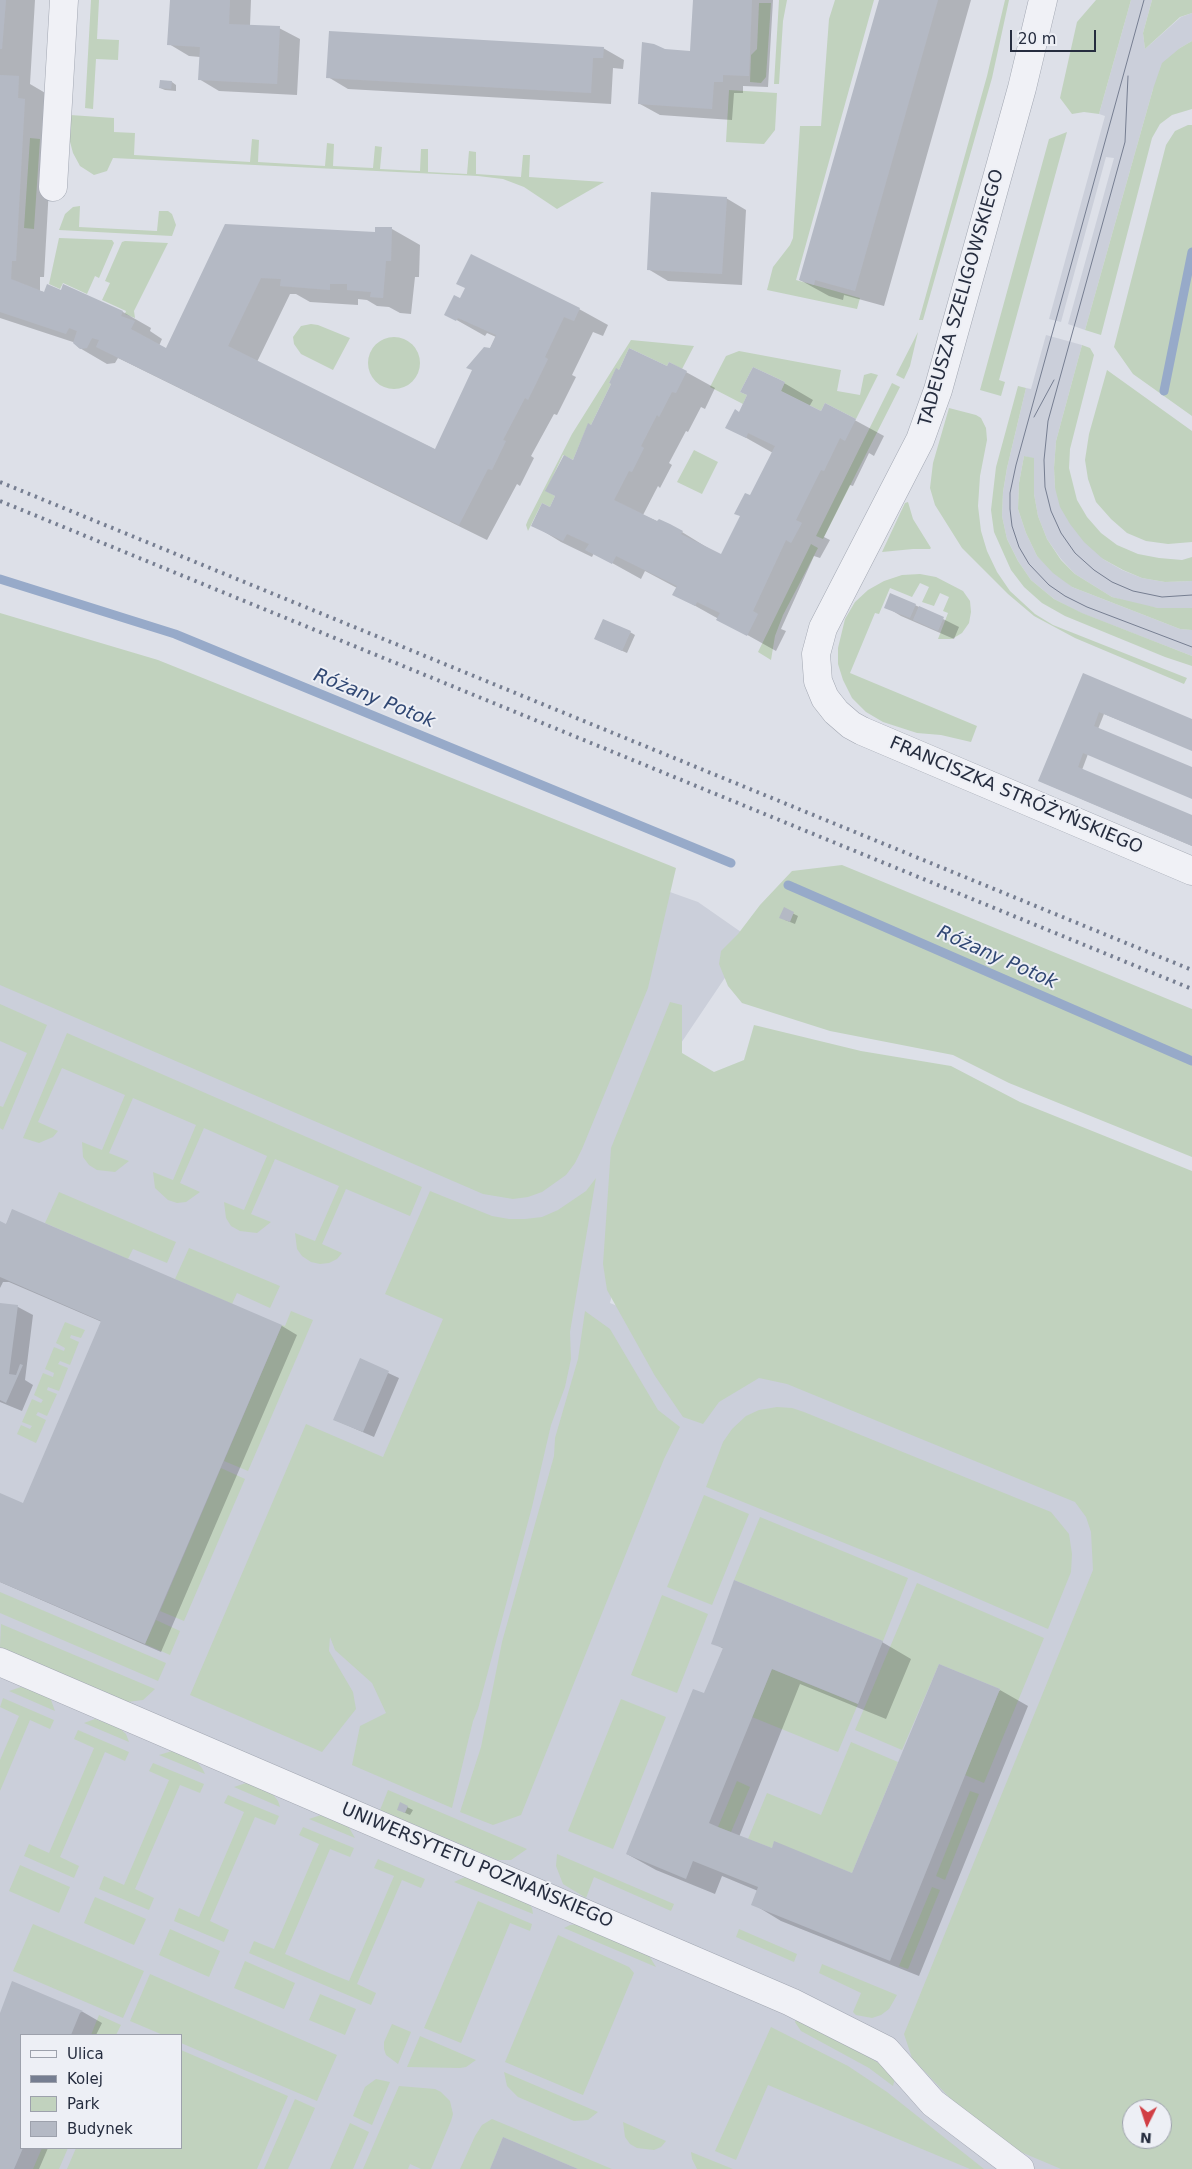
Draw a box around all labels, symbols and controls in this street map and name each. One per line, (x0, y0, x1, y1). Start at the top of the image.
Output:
scale bar (1012, 20, 1098, 52)
text: 20 m (1018, 30, 1056, 48)
street label: TADEUSZA SZELIGOWSKIEGO (915, 167, 1009, 429)
water label: Różany Potok (310, 664, 438, 734)
street label: FRANCISZKA STRÓŻYŃSKIEGO (886, 733, 1146, 859)
water label: Różany Potok (933, 921, 1061, 995)
street label: UNIWERSYTETU POZNAŃSKIEGO (338, 1799, 616, 1933)
legend (20, 2034, 182, 2149)
text: Ulica (67, 2045, 104, 2063)
text: Kolej (67, 2070, 103, 2088)
text: Park (67, 2095, 99, 2113)
north arrow (1122, 2099, 1172, 2149)
text: Budynek (67, 2120, 133, 2138)
text: N (1140, 2130, 1152, 2146)

